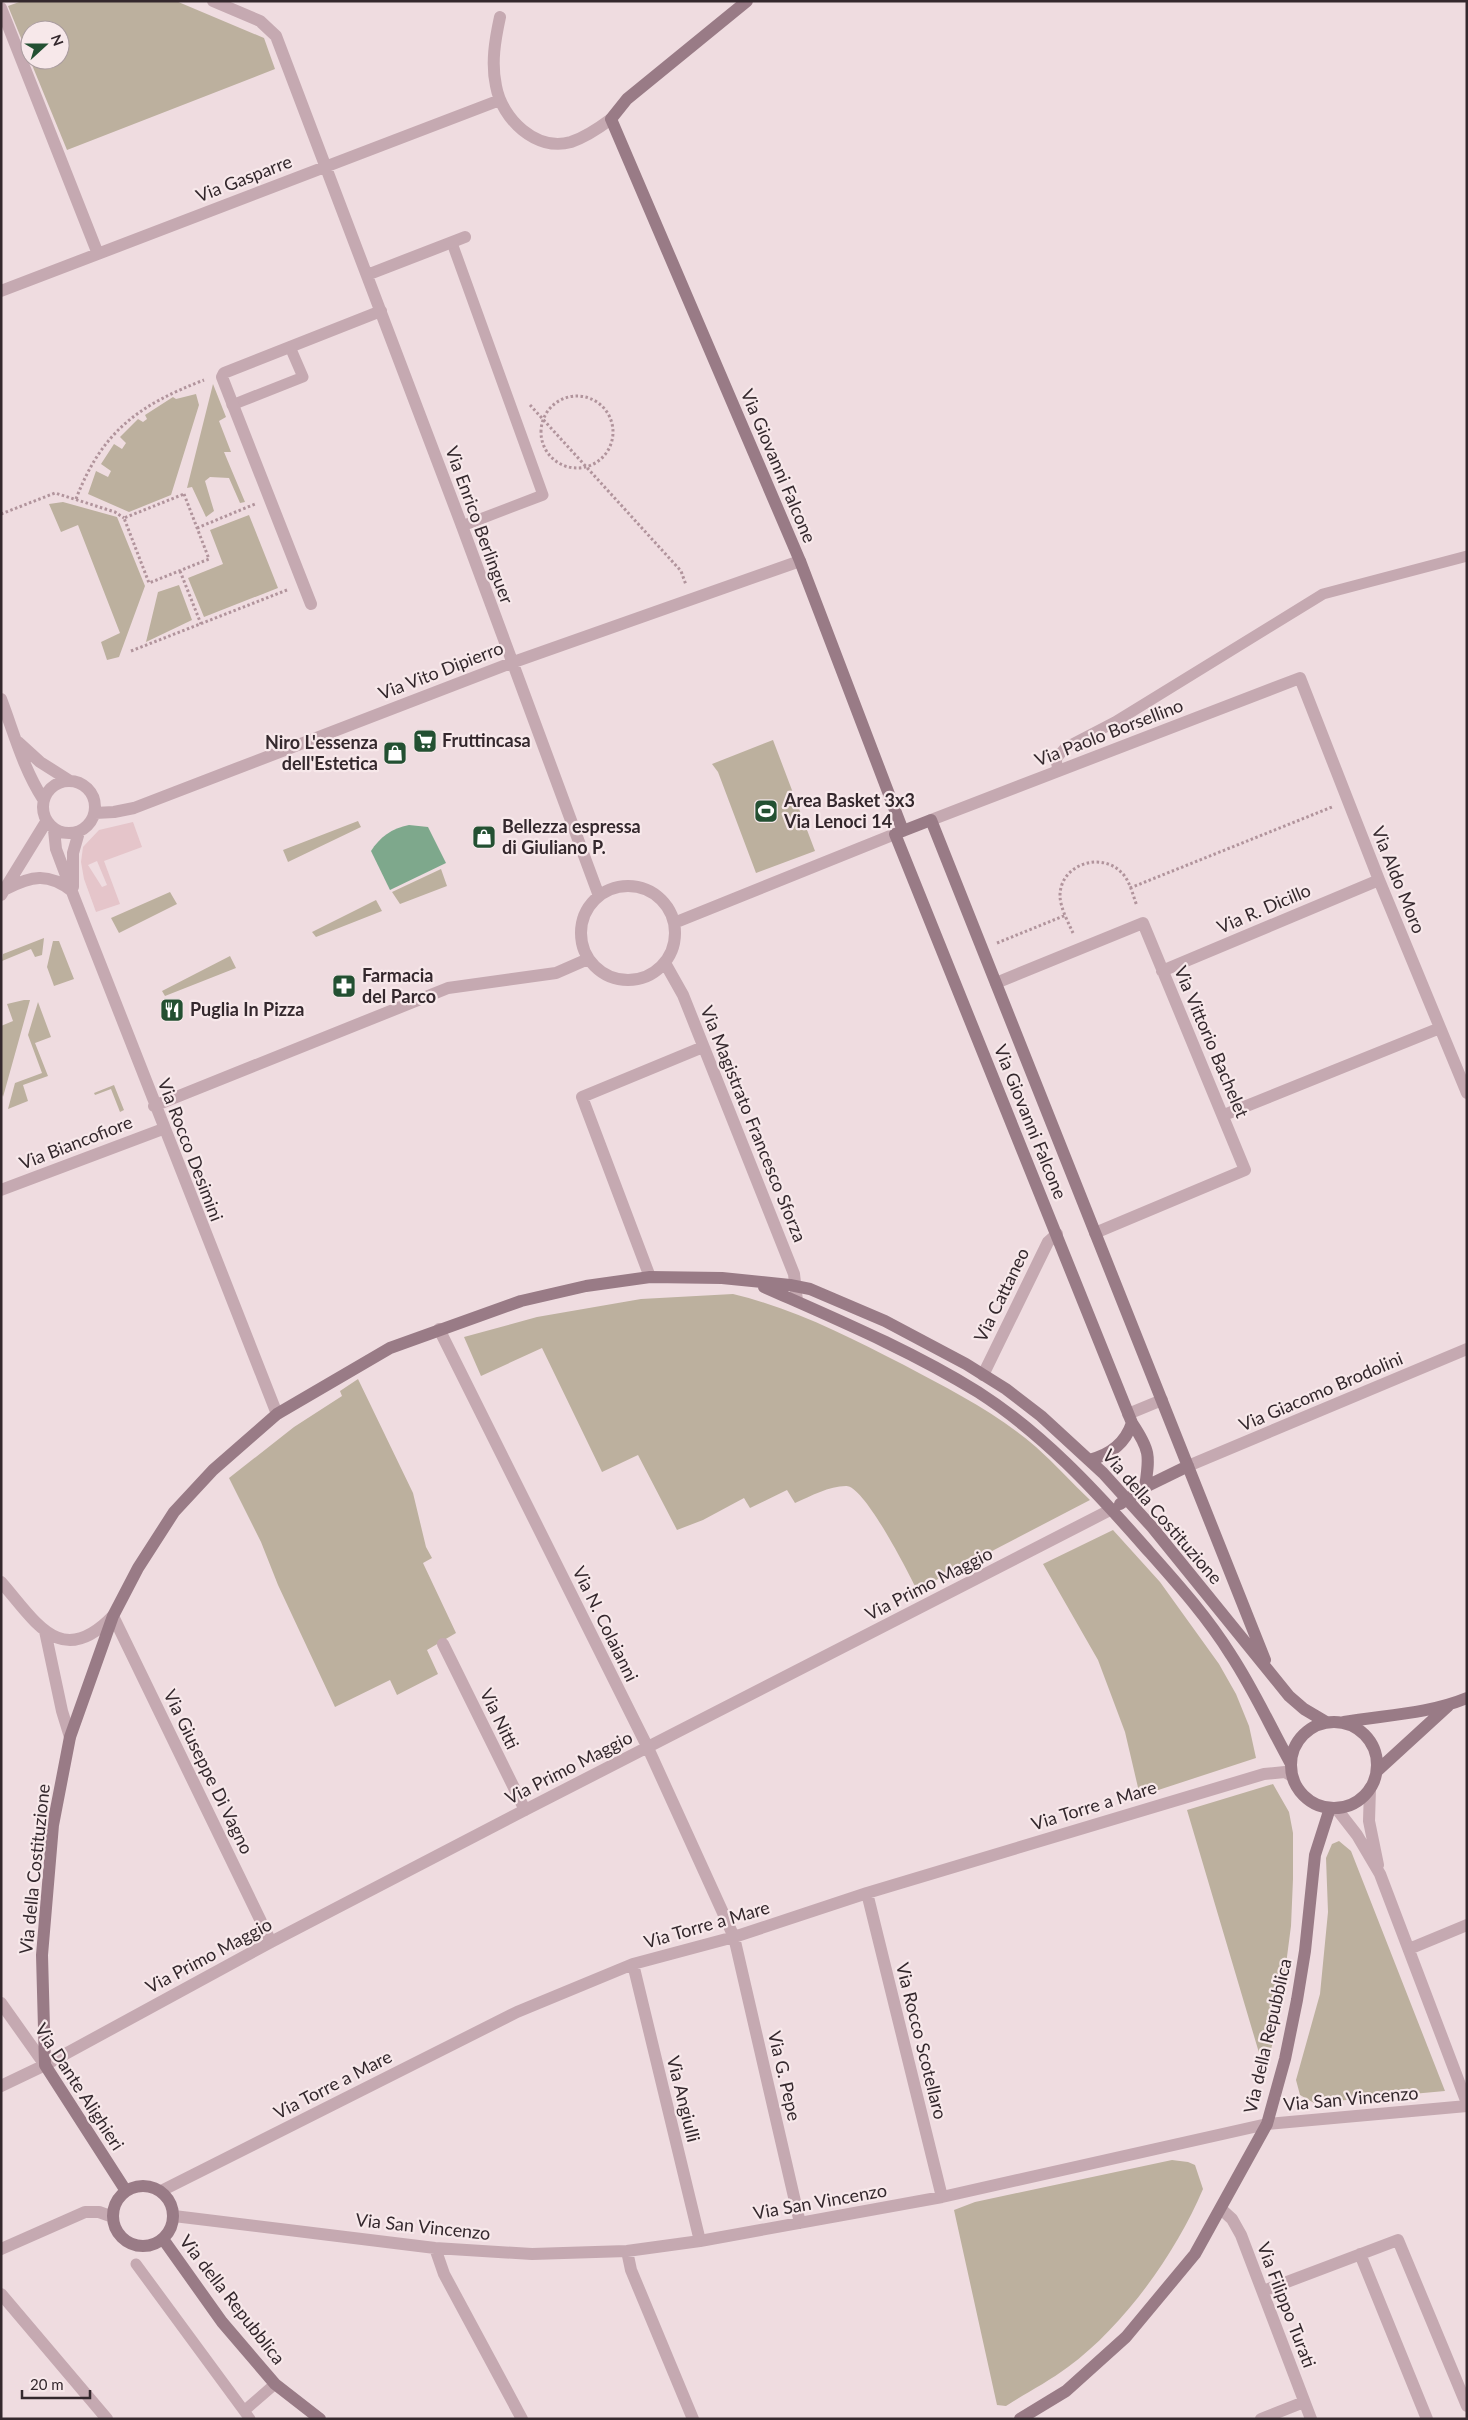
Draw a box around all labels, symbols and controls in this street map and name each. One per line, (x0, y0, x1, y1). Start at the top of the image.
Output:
north arrow (20, 20, 70, 70)
text: N (48, 32, 67, 48)
street label: Via Gasparre (192, 150, 295, 206)
street label: Via Giovanni Falcone (737, 385, 821, 546)
street label: Via Enrico Berlinguer (441, 443, 519, 607)
street label: Via Vito Dipierro (375, 636, 506, 704)
street label: Via Paolo Borsellino (1031, 694, 1186, 771)
supermarket icon: Fruttincasa (412, 728, 438, 754)
place label: Fruttincasa (442, 729, 531, 751)
place label: Niro L'essenza dell'Estetica (265, 731, 378, 774)
shop icon: Niro L'essenza dell'Estetica (382, 740, 408, 766)
place label: Area Basket 3x3 Via Lenoci 14 (783, 789, 915, 832)
sports icon: Area Basket 3x3 Via Lenoci 14 (753, 798, 779, 824)
place label: Bellezza espressa di Giuliano P. (502, 815, 641, 858)
street label: Via Aldo Moro (1367, 823, 1430, 936)
shop icon: Bellezza espressa di Giuliano P. (471, 824, 497, 850)
street label: Via R. Dicillo (1213, 878, 1314, 938)
street label: Via Vittorio Bachelet (1170, 962, 1254, 1121)
place label: Farmacia del Parco (362, 964, 436, 1007)
pharmacy icon: Farmacia del Parco (331, 973, 357, 999)
restaurant icon: Puglia In Pizza (159, 997, 185, 1023)
place label: Puglia In Pizza (190, 998, 304, 1020)
street label: Via Magistrato Francesco Sforza (696, 1002, 811, 1245)
street label: Via Giovanni Falcone (990, 1041, 1072, 1202)
street label: Via Rocco Desimini (154, 1075, 228, 1224)
street label: Via Biancofiore (16, 1110, 135, 1174)
street label: Via Cattaneo (969, 1244, 1033, 1345)
street label: Via Giacomo Brodolini (1235, 1347, 1406, 1436)
street label: Via della Costituzione (1098, 1444, 1227, 1588)
street label: Via Primo Maggio (861, 1542, 996, 1625)
street label: Via N. Colaianni (568, 1562, 643, 1685)
street label: Via Nitti (476, 1685, 524, 1752)
street label: Via Giuseppe Di Vagno (159, 1686, 258, 1857)
street label: Via Primo Maggio (501, 1726, 636, 1809)
street label: Via Torre a Mare (1029, 1776, 1159, 1835)
street label: Via della Costituzione (14, 1783, 54, 1955)
street label: Via Torre a Mare (641, 1896, 772, 1952)
street label: Via Primo Maggio (142, 1913, 275, 1998)
street label: Via della Repubblica (1239, 1956, 1296, 2115)
street label: Via Rocco Scotellaro (892, 1960, 952, 2121)
street label: Via Dante Alighieri (31, 2019, 129, 2154)
street label: Via G. Pepe (764, 2029, 806, 2123)
street label: Via Torre a Mare (270, 2045, 395, 2123)
street label: Via Angiulli (663, 2053, 705, 2144)
street label: Via San Vincenzo (1283, 2081, 1419, 2115)
street label: Via San Vincenzo (751, 2178, 888, 2224)
street label: Via San Vincenzo (355, 2208, 492, 2244)
street label: Via della Repubblica (175, 2230, 290, 2369)
street label: Via Filippo Turati (1253, 2239, 1321, 2371)
scale bar (22, 2368, 90, 2400)
text: 20 m (30, 2375, 64, 2393)

